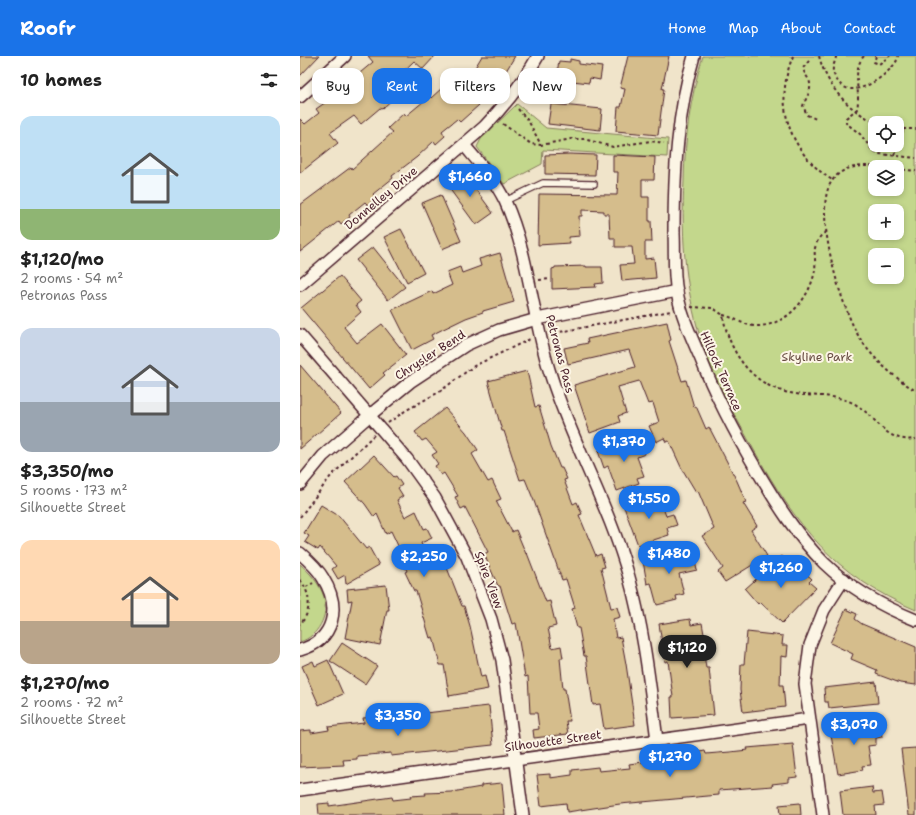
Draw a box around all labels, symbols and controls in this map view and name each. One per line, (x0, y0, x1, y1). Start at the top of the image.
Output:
text: Roofr (20, 16, 76, 41)
text: Home (668, 19, 707, 37)
text: Map (729, 19, 759, 37)
text: About (781, 19, 822, 37)
text: Contact (844, 19, 896, 37)
chip: Buy (312, 68, 364, 104)
chip: Rent (372, 68, 432, 104)
chip: Filters (440, 68, 510, 104)
chip: New (518, 68, 576, 104)
text: 10 homes (20, 69, 102, 91)
icon: filters (258, 69, 280, 91)
map controls (868, 116, 904, 284)
button: locate (868, 116, 904, 152)
icon: home (114, 142, 186, 214)
button: layers (868, 160, 904, 196)
street label: Donnelley Drive (341, 163, 421, 233)
pin: $1,660 (437, 164, 503, 198)
text: $1,660 (448, 168, 492, 185)
button: + (868, 204, 904, 240)
text: $1,120/mo (20, 248, 104, 270)
button: − (868, 248, 904, 284)
text: 2 rooms · 54 m² (20, 270, 123, 287)
text: Petronas Pass (20, 287, 107, 304)
street label: Petronas Pass (542, 313, 578, 395)
street label: Chrysler Bend (392, 326, 469, 384)
street label: Hillock Terrace (696, 329, 746, 414)
park label: Skyline Park (782, 349, 853, 365)
icon: home (114, 354, 186, 426)
pin: $1,370 (591, 429, 657, 463)
text: $1,370 (602, 433, 646, 450)
text: $3,350/mo (20, 460, 114, 482)
text: 5 rooms · 173 m² (20, 482, 127, 499)
pin: $1,550 (616, 486, 682, 520)
text: $1,550 (628, 490, 670, 507)
text: Silhouette Street (20, 499, 126, 516)
pin: $1,480 (636, 541, 702, 575)
pin: $2,250 (391, 544, 457, 578)
text: $1,480 (647, 545, 691, 562)
text: $2,250 (400, 548, 448, 565)
street label: Spire View (471, 549, 508, 612)
pin: $1,260 (748, 555, 814, 589)
text: $1,260 (759, 559, 803, 576)
icon: home (114, 566, 186, 638)
pin: $1,120 (654, 635, 720, 669)
text: $1,120 (667, 639, 707, 656)
text: $1,270/mo (20, 672, 110, 694)
text: 2 rooms · 72 m² (20, 694, 124, 711)
pin: $3,350 (365, 703, 431, 737)
text: $3,350 (374, 707, 422, 724)
text: Silhouette Street (20, 711, 126, 728)
pin: $3,070 (821, 712, 887, 746)
text: $3,070 (830, 716, 878, 733)
street label: Silhouette Street (504, 726, 602, 756)
pin: $1,270 (637, 744, 703, 778)
text: $1,270 (648, 748, 692, 765)

